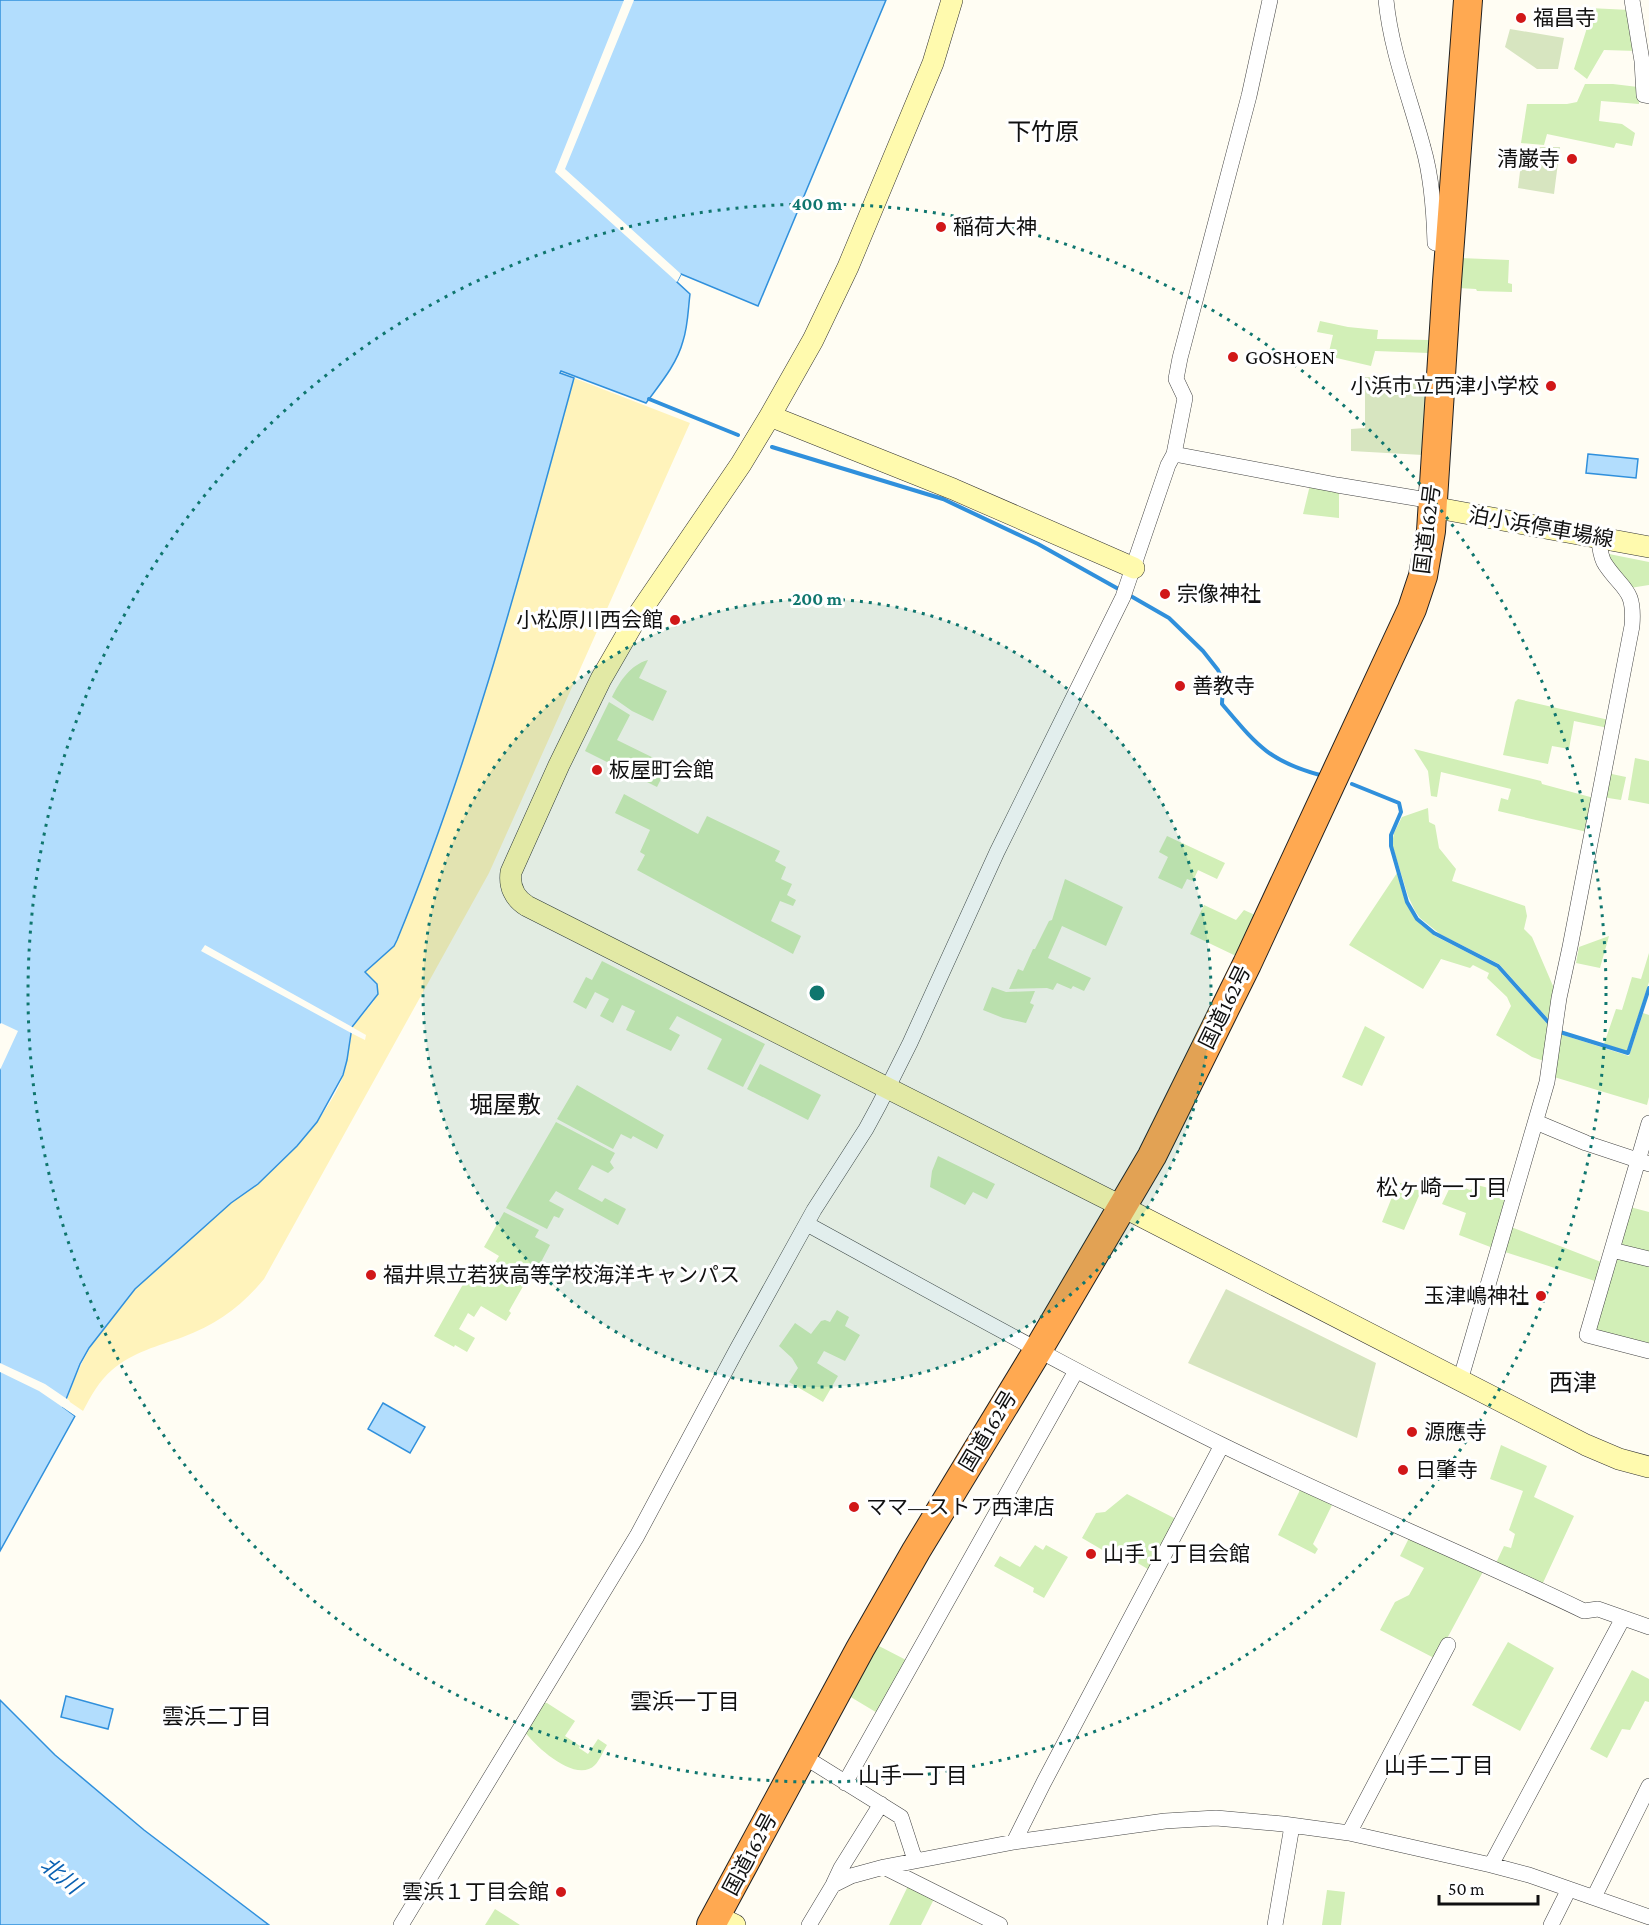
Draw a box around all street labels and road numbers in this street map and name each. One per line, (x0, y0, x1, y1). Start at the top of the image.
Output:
street label: 国道162号 (1410, 483, 1444, 575)
street label: 泊小浜停車場線 (1467, 502, 1615, 552)
street label: 国道162号 (1194, 961, 1256, 1053)
street label: 国道162号 (954, 1386, 1022, 1476)
street label: 国道162号 (718, 1809, 782, 1899)

